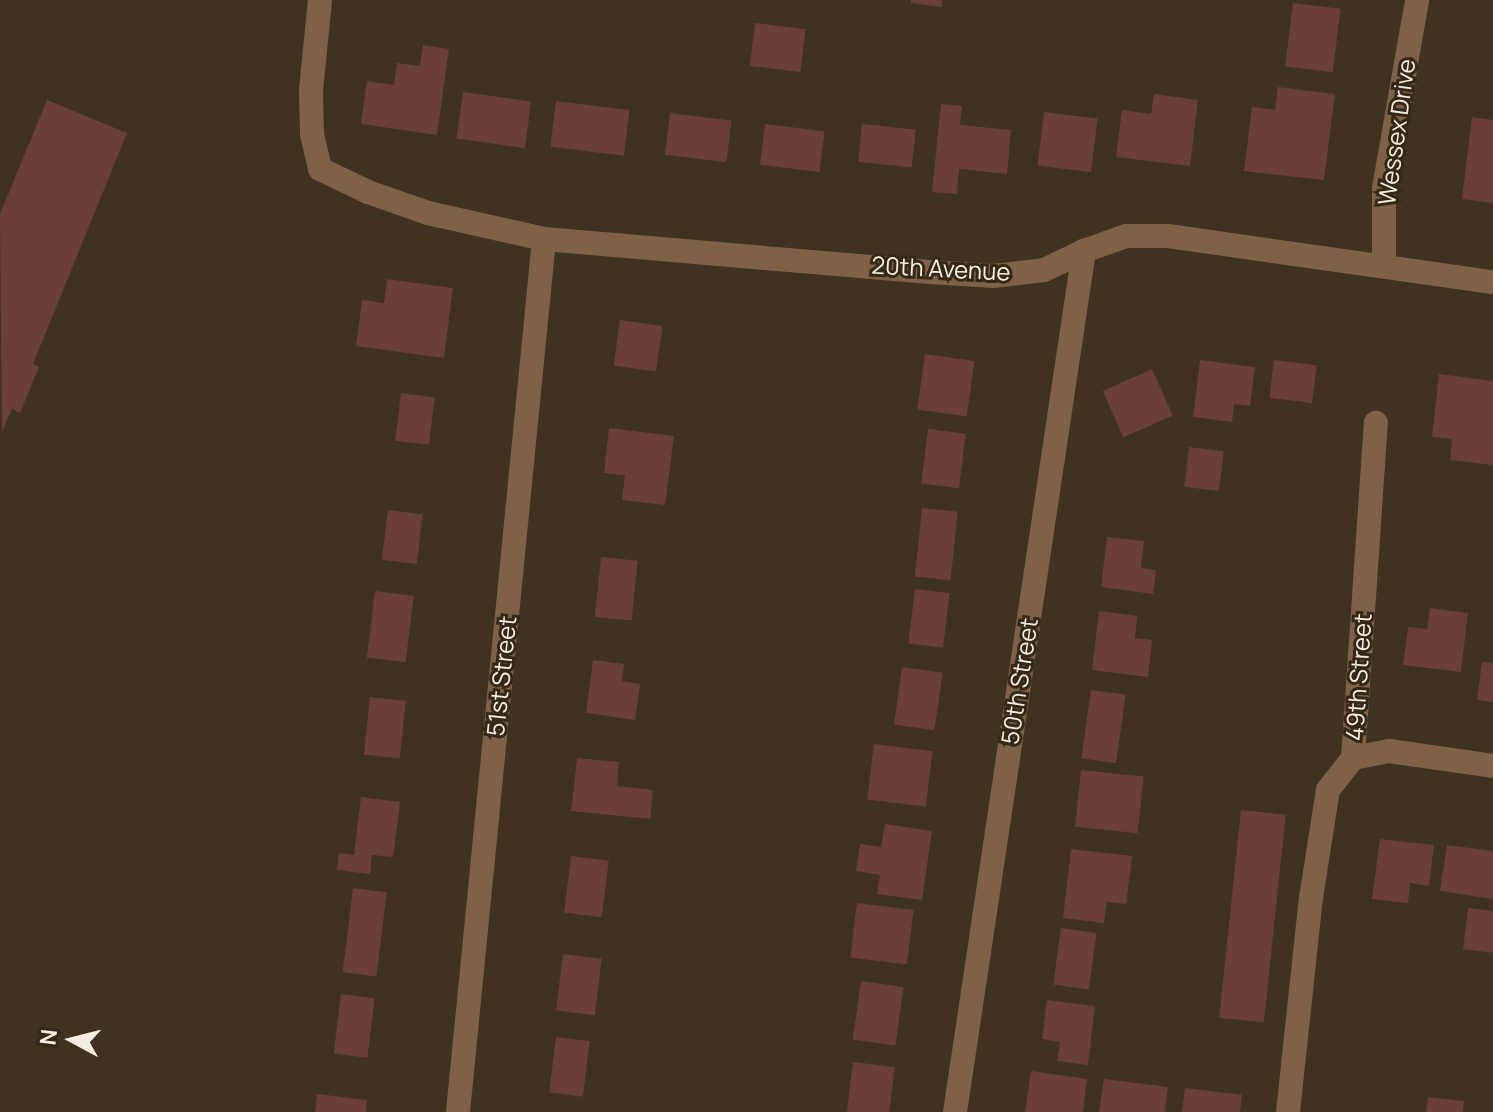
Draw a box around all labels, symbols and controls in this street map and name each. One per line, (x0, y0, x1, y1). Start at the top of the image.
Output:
street label: Wessex Drive (1371, 57, 1421, 207)
street label: 20th Avenue (871, 250, 1011, 286)
street label: 49th Street (1339, 612, 1377, 742)
street label: 51st Street (480, 614, 522, 738)
street label: 50th Street (995, 616, 1043, 746)
north arrow (32, 1000, 112, 1080)
text: N (32, 1027, 64, 1047)

